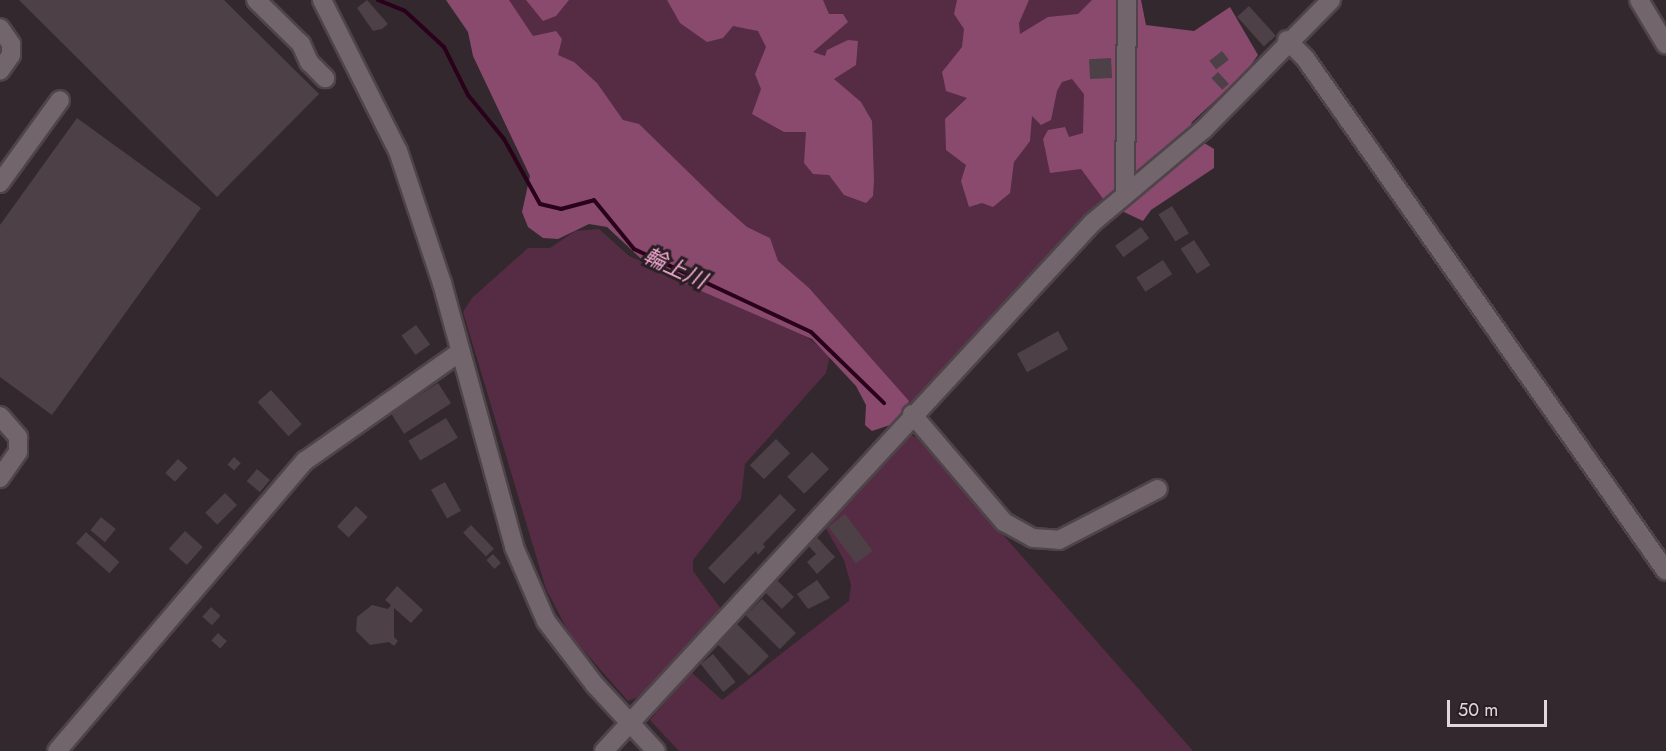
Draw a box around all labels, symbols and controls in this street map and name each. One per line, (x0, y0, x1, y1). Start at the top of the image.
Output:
water label: 輪上川 (640, 242, 710, 294)
scale bar (1450, 688, 1550, 726)
text: 50 m (1458, 697, 1498, 723)

